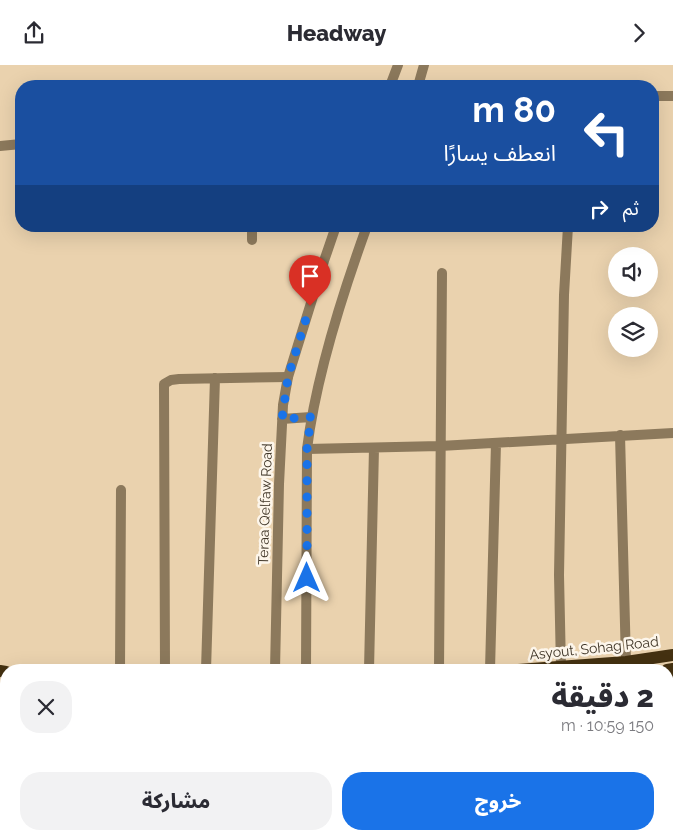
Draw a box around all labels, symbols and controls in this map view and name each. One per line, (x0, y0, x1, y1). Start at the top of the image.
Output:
icon: share (20, 19, 48, 47)
icon: forward (625, 19, 653, 47)
text: Headway (287, 20, 386, 46)
text: 80 m (472, 89, 556, 130)
icon: left (574, 100, 639, 165)
text: انعطف يسارًا (444, 140, 556, 166)
icon: right (585, 195, 613, 223)
text: ثم (623, 197, 639, 219)
map controls (608, 247, 658, 357)
button: sound (608, 247, 658, 297)
pin (289, 255, 331, 306)
icon: arrive (296, 262, 324, 290)
button: layers (608, 307, 658, 357)
street label: Teraa Qelfaw Road (255, 443, 275, 565)
position arrow (280, 551, 332, 603)
street label: Asyout, Sohag Road (529, 633, 659, 663)
text: 2 دقيقة (551, 679, 654, 714)
button: close (20, 681, 72, 733)
text: 150 m · 10:59 (561, 716, 654, 735)
button: مشاركة (20, 772, 332, 830)
button: خروج (342, 772, 654, 830)

